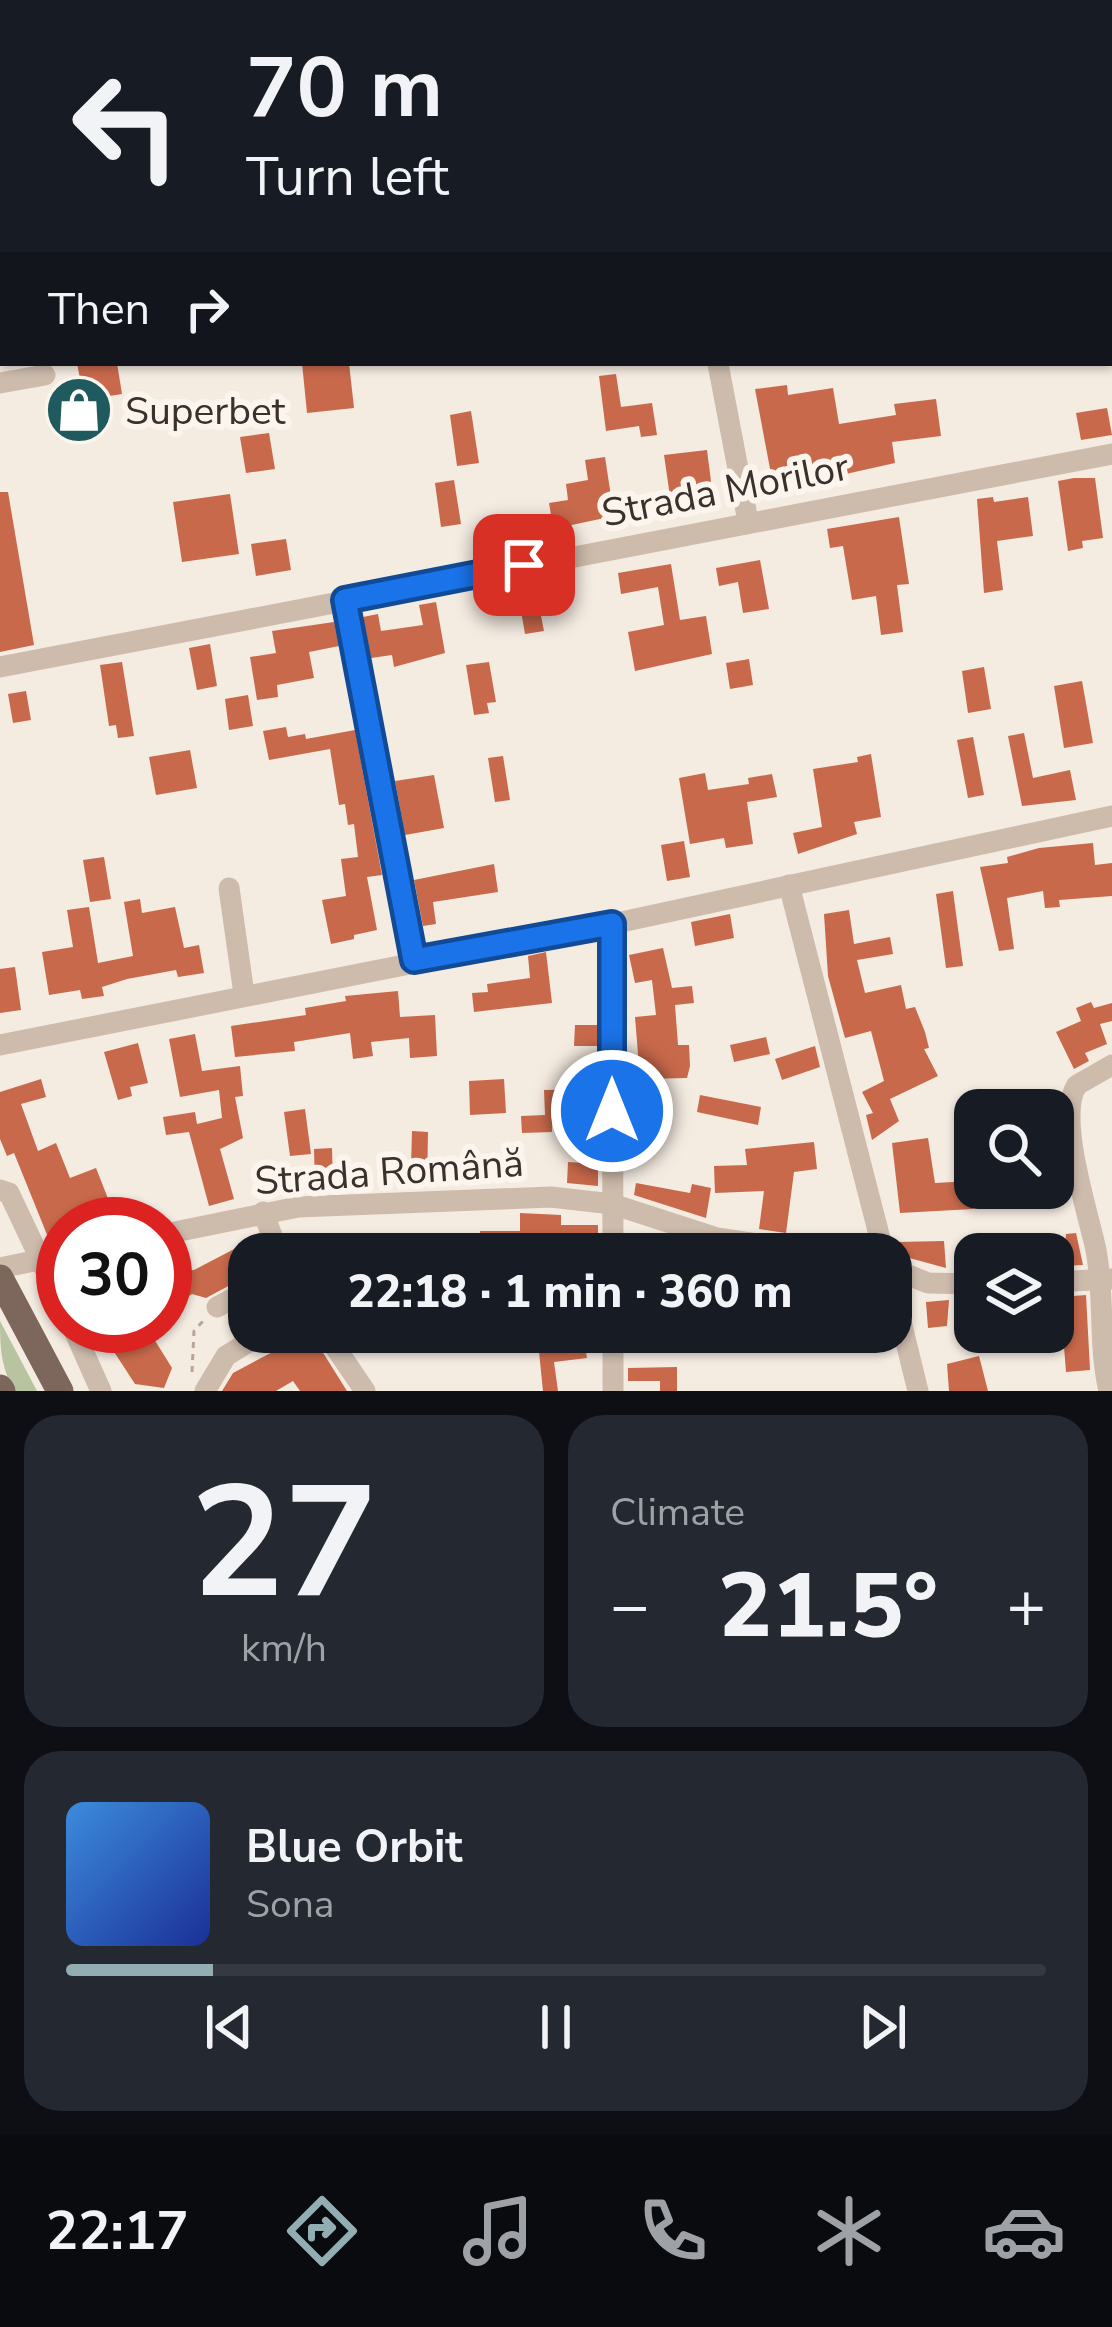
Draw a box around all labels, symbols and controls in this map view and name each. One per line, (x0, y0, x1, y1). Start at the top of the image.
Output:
text: 70 m (246, 31, 443, 146)
icon: left (48, 48, 204, 204)
text: Turn left (246, 140, 449, 214)
icon: right (174, 276, 240, 342)
text: Then (48, 279, 150, 340)
shop icon: Superbet (44, 375, 114, 445)
place label: Superbet (125, 385, 286, 438)
street label: Strada Morilor (597, 441, 853, 540)
pin (473, 514, 575, 616)
icon: arrive (491, 532, 557, 598)
position arrow (549, 1048, 675, 1174)
map controls (954, 1089, 1074, 1353)
button: search (954, 1089, 1074, 1209)
street label: Strada Română (253, 1137, 525, 1208)
speed limit sign: 30 (36, 1197, 192, 1353)
button: layers (954, 1233, 1074, 1353)
text: 22:18 · 1 min · 360 m (347, 1262, 793, 1323)
text: 27 (190, 1437, 378, 1650)
text: Climate (610, 1486, 745, 1539)
text: 21.5° (718, 1545, 938, 1668)
text: − (610, 1561, 650, 1651)
text: + (1006, 1561, 1046, 1651)
text: km/h (241, 1622, 327, 1675)
text: Blue Orbit (246, 1817, 463, 1878)
text: Sona (246, 1878, 335, 1931)
icon: previous (196, 1994, 262, 2060)
icon: pause (523, 1994, 589, 2060)
icon: next (850, 1994, 916, 2060)
icon: directions (280, 2189, 364, 2273)
icon: music (456, 2189, 540, 2273)
icon: phone (631, 2189, 715, 2273)
icon: climate (807, 2189, 891, 2273)
icon: car (982, 2189, 1066, 2273)
text: 22:17 (46, 2194, 189, 2268)

